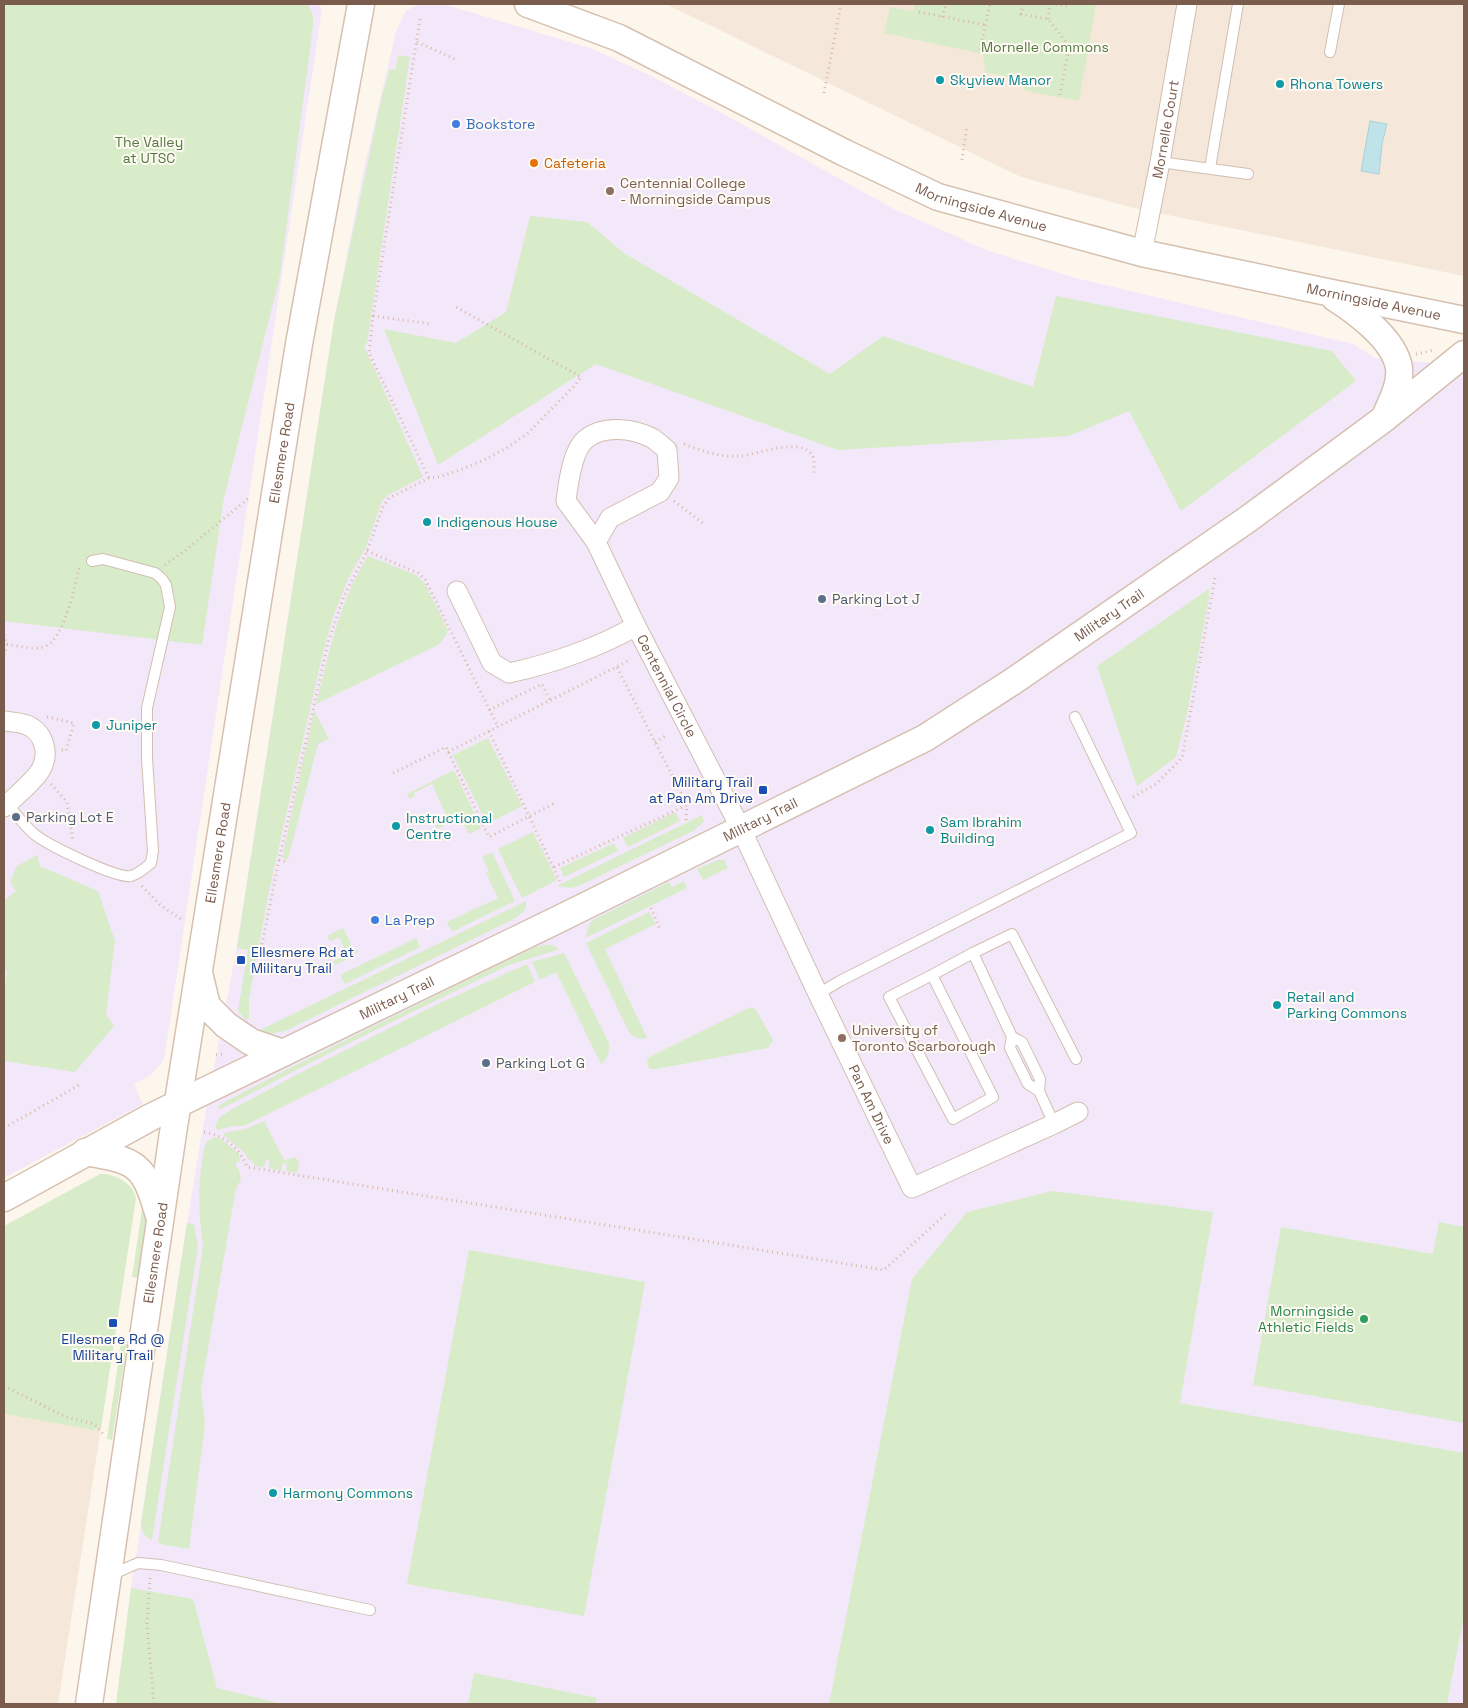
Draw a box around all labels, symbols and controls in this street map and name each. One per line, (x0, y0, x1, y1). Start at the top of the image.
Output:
park label: Mornelle Commons (981, 38, 1109, 56)
place label: Skyview Manor (950, 71, 1051, 89)
marker: Skyview Manor (934, 74, 946, 86)
place label: Rhona Towers (1290, 75, 1383, 93)
marker: Rhona Towers (1274, 78, 1286, 90)
street label: Mornelle Court (1148, 79, 1183, 180)
place label: Bookstore (466, 115, 535, 133)
marker: Bookstore (450, 118, 462, 130)
park label: The Valley at UTSC (115, 133, 183, 167)
place label: Cafeteria (544, 154, 606, 172)
marker: Cafeteria (528, 157, 540, 169)
place label: Centennial College - Morningside Campus (620, 174, 771, 208)
street label: Morningside Avenue (912, 179, 1049, 236)
marker: Centennial College - Morningside Campus (604, 185, 616, 197)
street label: Morningside Avenue (1305, 279, 1443, 324)
street label: Ellesmere Road (265, 401, 299, 505)
place label: Indigenous House (437, 513, 558, 531)
marker: Indigenous House (421, 516, 433, 528)
street label: Military Trail (1070, 585, 1148, 645)
place label: Parking Lot J (832, 590, 920, 608)
marker: Parking Lot J (816, 593, 828, 605)
street label: Centennial Circle (633, 631, 701, 740)
place label: Juniper (106, 716, 157, 734)
marker: Juniper (90, 719, 102, 731)
place label: Military Trail at Pan Am Drive (649, 773, 753, 807)
marker: Military Trail at Pan Am Drive (757, 784, 769, 796)
street label: Military Trail (720, 793, 801, 845)
street label: Ellesmere Road (201, 801, 235, 905)
place label: Parking Lot E (26, 808, 114, 826)
place label: Instructional Centre (406, 809, 492, 843)
marker: Parking Lot E (10, 811, 22, 823)
place label: Sam Ibrahim Building (940, 813, 1022, 847)
marker: Instructional Centre (390, 820, 402, 832)
marker: Sam Ibrahim Building (924, 824, 936, 836)
place label: La Prep (385, 911, 435, 929)
marker: La Prep (369, 914, 381, 926)
place label: Ellesmere Rd at Military Trail (251, 943, 354, 977)
marker: Ellesmere Rd at Military Trail (235, 954, 247, 966)
street label: Military Trail (356, 972, 437, 1024)
place label: Retail and Parking Commons (1287, 988, 1407, 1022)
marker: Retail and Parking Commons (1271, 999, 1283, 1011)
place label: University of Toronto Scarborough (852, 1021, 996, 1055)
marker: University of Toronto Scarborough (836, 1032, 848, 1044)
place label: Parking Lot G (496, 1054, 585, 1072)
marker: Parking Lot G (480, 1057, 492, 1069)
street label: Pan Am Drive (845, 1062, 898, 1147)
street label: Ellesmere Road (139, 1201, 172, 1305)
place label: Morningside Athletic Fields (1258, 1302, 1354, 1336)
marker: Morningside Athletic Fields (1358, 1313, 1370, 1325)
marker: Ellesmere Rd @ Military Trail (107, 1317, 119, 1329)
place label: Ellesmere Rd @ Military Trail (61, 1330, 165, 1364)
place label: Harmony Commons (283, 1484, 413, 1502)
marker: Harmony Commons (267, 1487, 279, 1499)

